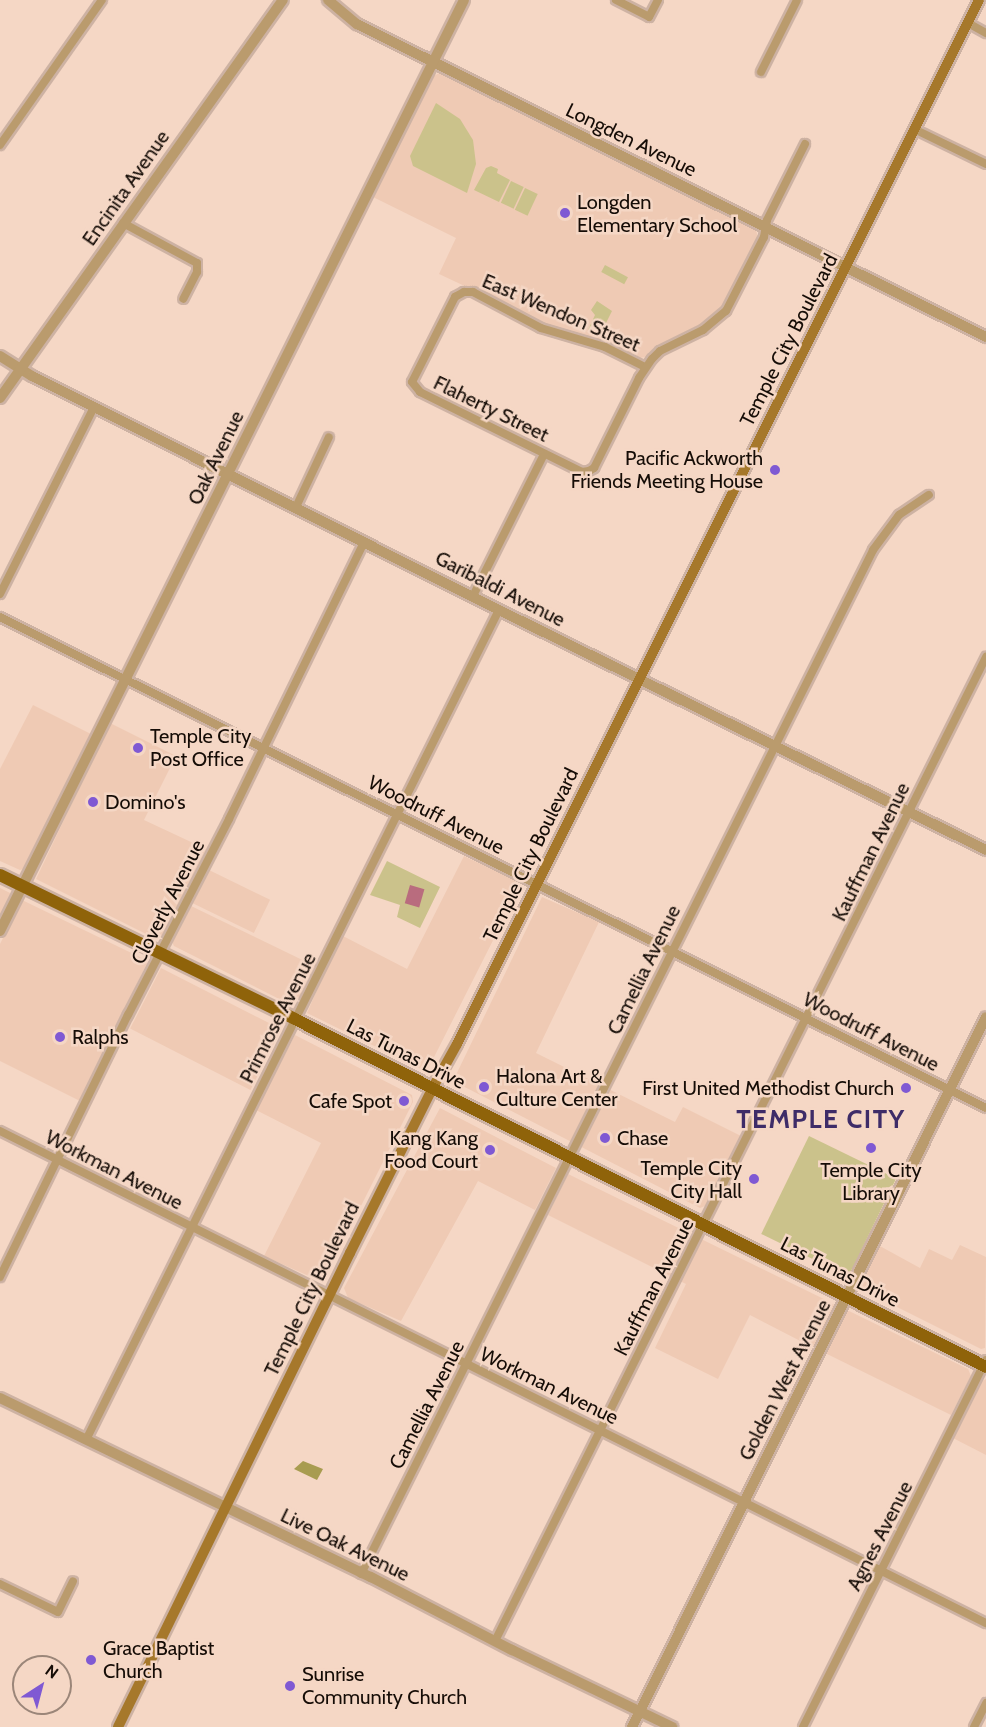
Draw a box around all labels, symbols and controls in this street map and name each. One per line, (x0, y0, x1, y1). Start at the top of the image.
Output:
street label: Longden Avenue (562, 98, 700, 182)
street label: Encinita Avenue (77, 126, 175, 250)
place label: Longden Elementary School (577, 190, 737, 237)
marker: Longden Elementary School (558, 206, 572, 220)
street label: Temple City Boulevard (735, 250, 843, 430)
street label: East Wendon Street (479, 269, 643, 357)
street label: Flaherty Street (430, 371, 552, 447)
street label: Oak Avenue (183, 407, 249, 509)
place label: Pacific Ackworth Friends Meeting House (571, 446, 763, 493)
marker: Pacific Ackworth Friends Meeting House (768, 463, 782, 477)
street label: Garibaldi Avenue (431, 546, 569, 632)
place label: Temple City Post Office (150, 724, 251, 771)
marker: Temple City Post Office (131, 741, 145, 755)
street label: Temple City Boulevard (478, 764, 584, 946)
street label: Woodruff Avenue (364, 770, 508, 860)
street label: Kauffman Avenue (827, 779, 915, 925)
place label: Domino's (105, 790, 185, 814)
marker: Domino's (86, 795, 100, 809)
street label: Cloverly Avenue (126, 836, 210, 968)
street label: Camellia Avenue (602, 901, 686, 1039)
street label: Primrose Avenue (235, 949, 321, 1087)
street label: Woodruff Avenue (799, 987, 943, 1077)
street label: Las Tunas Drive (343, 1014, 469, 1094)
place label: Ralphs (72, 1025, 129, 1049)
marker: Ralphs (53, 1030, 67, 1044)
place label: Halona Art & Culture Center (496, 1064, 618, 1111)
place label: First United Methodist Church (642, 1076, 894, 1100)
marker: Halona Art & Culture Center (477, 1080, 491, 1094)
marker: First United Methodist Church (899, 1081, 913, 1095)
place label: Cafe Spot (309, 1089, 392, 1113)
marker: Cafe Spot (397, 1094, 411, 1108)
district label: TEMPLE CITY (736, 1104, 906, 1136)
street label: Workman Avenue (41, 1125, 187, 1215)
place label: Kang Kang Food Court (384, 1126, 478, 1173)
place label: Chase (617, 1126, 668, 1150)
marker: Chase (598, 1131, 612, 1145)
marker: Temple City Library (864, 1141, 878, 1155)
marker: Kang Kang Food Court (483, 1143, 497, 1157)
place label: Temple City City Hall (641, 1156, 742, 1203)
place label: Temple City Library (820, 1158, 922, 1205)
marker: Temple City City Hall (747, 1172, 761, 1186)
street label: Temple City Boulevard (259, 1198, 365, 1380)
street label: Kauffman Avenue (609, 1214, 699, 1360)
street label: Las Tunas Drive (777, 1232, 903, 1312)
street label: Golden West Avenue (734, 1296, 836, 1464)
street label: Camellia Avenue (384, 1337, 470, 1473)
street label: Workman Avenue (476, 1342, 622, 1430)
street label: Agnes Avenue (842, 1477, 918, 1595)
street label: Live Oak Avenue (277, 1503, 413, 1587)
place label: Grace Baptist Church (103, 1636, 214, 1683)
marker: Grace Baptist Church (84, 1653, 98, 1667)
north arrow (12, 1655, 72, 1715)
text: N (42, 1661, 62, 1683)
place label: Sunrise Community Church (302, 1662, 467, 1709)
marker: Sunrise Community Church (283, 1679, 297, 1693)

